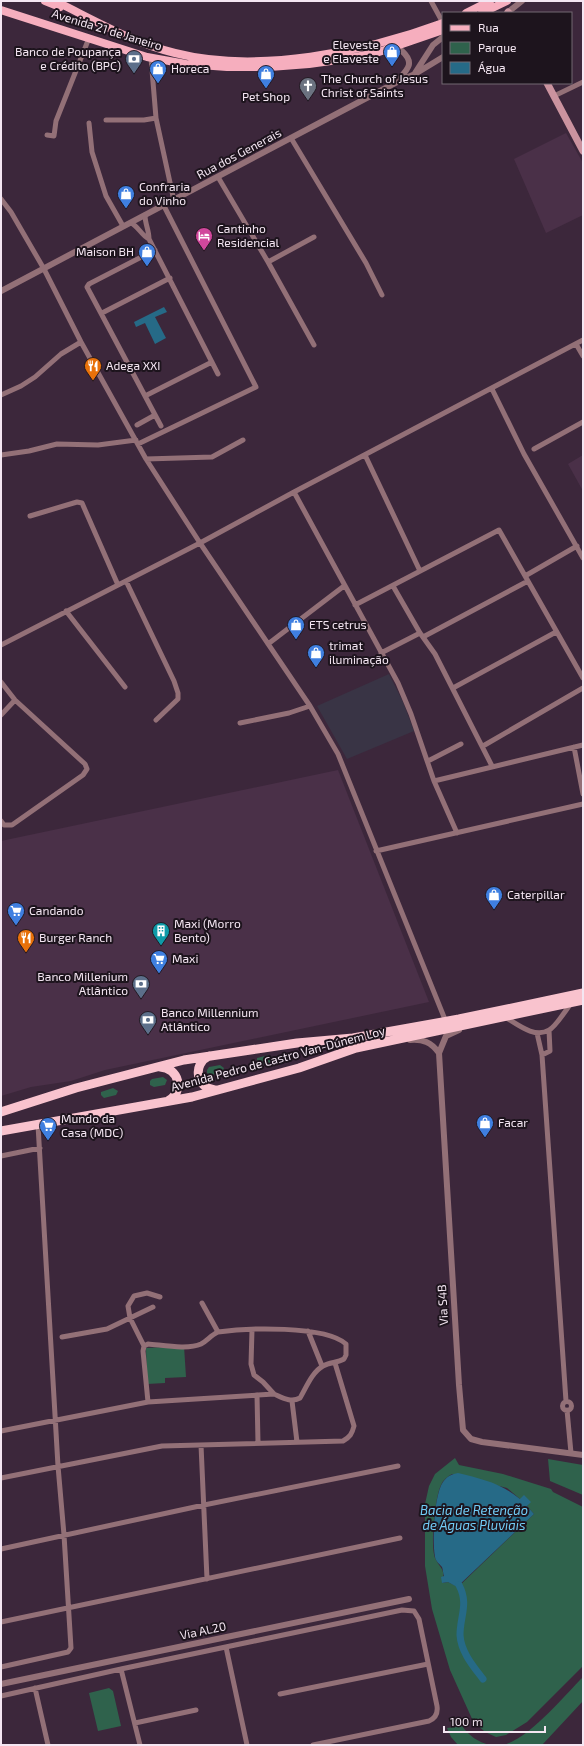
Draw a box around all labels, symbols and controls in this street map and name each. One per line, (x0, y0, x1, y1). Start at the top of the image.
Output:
street label: Avenida 21 de Janeiro (50, 6, 164, 53)
legend (442, 12, 572, 84)
text: Rua (478, 20, 499, 34)
place label: Eleveste e Elaveste (323, 37, 379, 65)
text: Parque (478, 40, 516, 54)
shop icon: Eleveste e Elaveste (382, 42, 402, 67)
place label: Banco de Poupança e Crédito (BPC) (15, 44, 121, 72)
bank icon: Banco de Poupança e Crédito (BPC) (124, 49, 144, 74)
shop icon: Horeca (148, 59, 168, 84)
text: Água (478, 60, 506, 74)
place label: Horeca (171, 61, 209, 75)
shop icon: Pet Shop (256, 64, 276, 89)
place label: The Church of Jesus Christ of Saints (321, 71, 428, 99)
church icon: The Church of Jesus Christ of Saints (298, 76, 318, 101)
place label: Pet Shop (242, 89, 290, 103)
street label: Rua dos Generais (194, 125, 283, 181)
place label: Confraria do Vinho (139, 179, 190, 207)
shop icon: Confraria do Vinho (116, 184, 136, 209)
place label: Cantinho Residencial (217, 221, 280, 249)
hotel icon: Cantinho Residencial (194, 226, 214, 251)
shop icon: Maison BH (137, 242, 157, 267)
place label: Maison BH (76, 244, 134, 258)
restaurant icon: Adega XXI (83, 356, 103, 381)
place label: Adega XXI (106, 358, 160, 372)
shop icon: ETS cetrus (286, 615, 306, 640)
place label: ETS cetrus (309, 617, 367, 631)
place label: trimat iluminação (329, 638, 389, 667)
shop icon: trimat iluminação (306, 643, 326, 668)
shop icon: Caterpillar (484, 885, 504, 910)
place label: Caterpillar (507, 887, 565, 901)
supermarket icon: Candando (6, 901, 26, 926)
place label: Candando (29, 903, 84, 917)
place label: Maxi (Morro Bento) (174, 916, 241, 944)
building icon: Maxi (Morro Bento) (151, 921, 171, 946)
restaurant icon: Burger Ranch (16, 928, 36, 953)
place label: Burger Ranch (39, 930, 112, 944)
supermarket icon: Maxi (149, 949, 169, 974)
place label: Maxi (172, 951, 198, 965)
place label: Banco Millenium Atlântico (37, 969, 128, 997)
bank icon: Banco Millenium Atlântico (131, 974, 151, 999)
place label: Banco Millennium Atlântico (161, 1005, 259, 1033)
bank icon: Banco Millennium Atlântico (138, 1010, 158, 1035)
street label: Avenida Pedro de Castro Van-Dúnem Loy (169, 1022, 387, 1093)
place label: Mundo da Casa (MDC) (61, 1111, 123, 1139)
shop icon: Facar (475, 1113, 495, 1138)
place label: Facar (498, 1115, 528, 1129)
supermarket icon: Mundo da Casa (MDC) (38, 1116, 58, 1141)
street label: Via S4B (434, 1284, 450, 1326)
water label: Bacia de Retenção de Águas Pluviais (420, 1502, 528, 1533)
street label: Via AL20 (178, 1618, 227, 1642)
scale bar (444, 1708, 545, 1734)
text: 100 m (450, 1714, 482, 1728)

